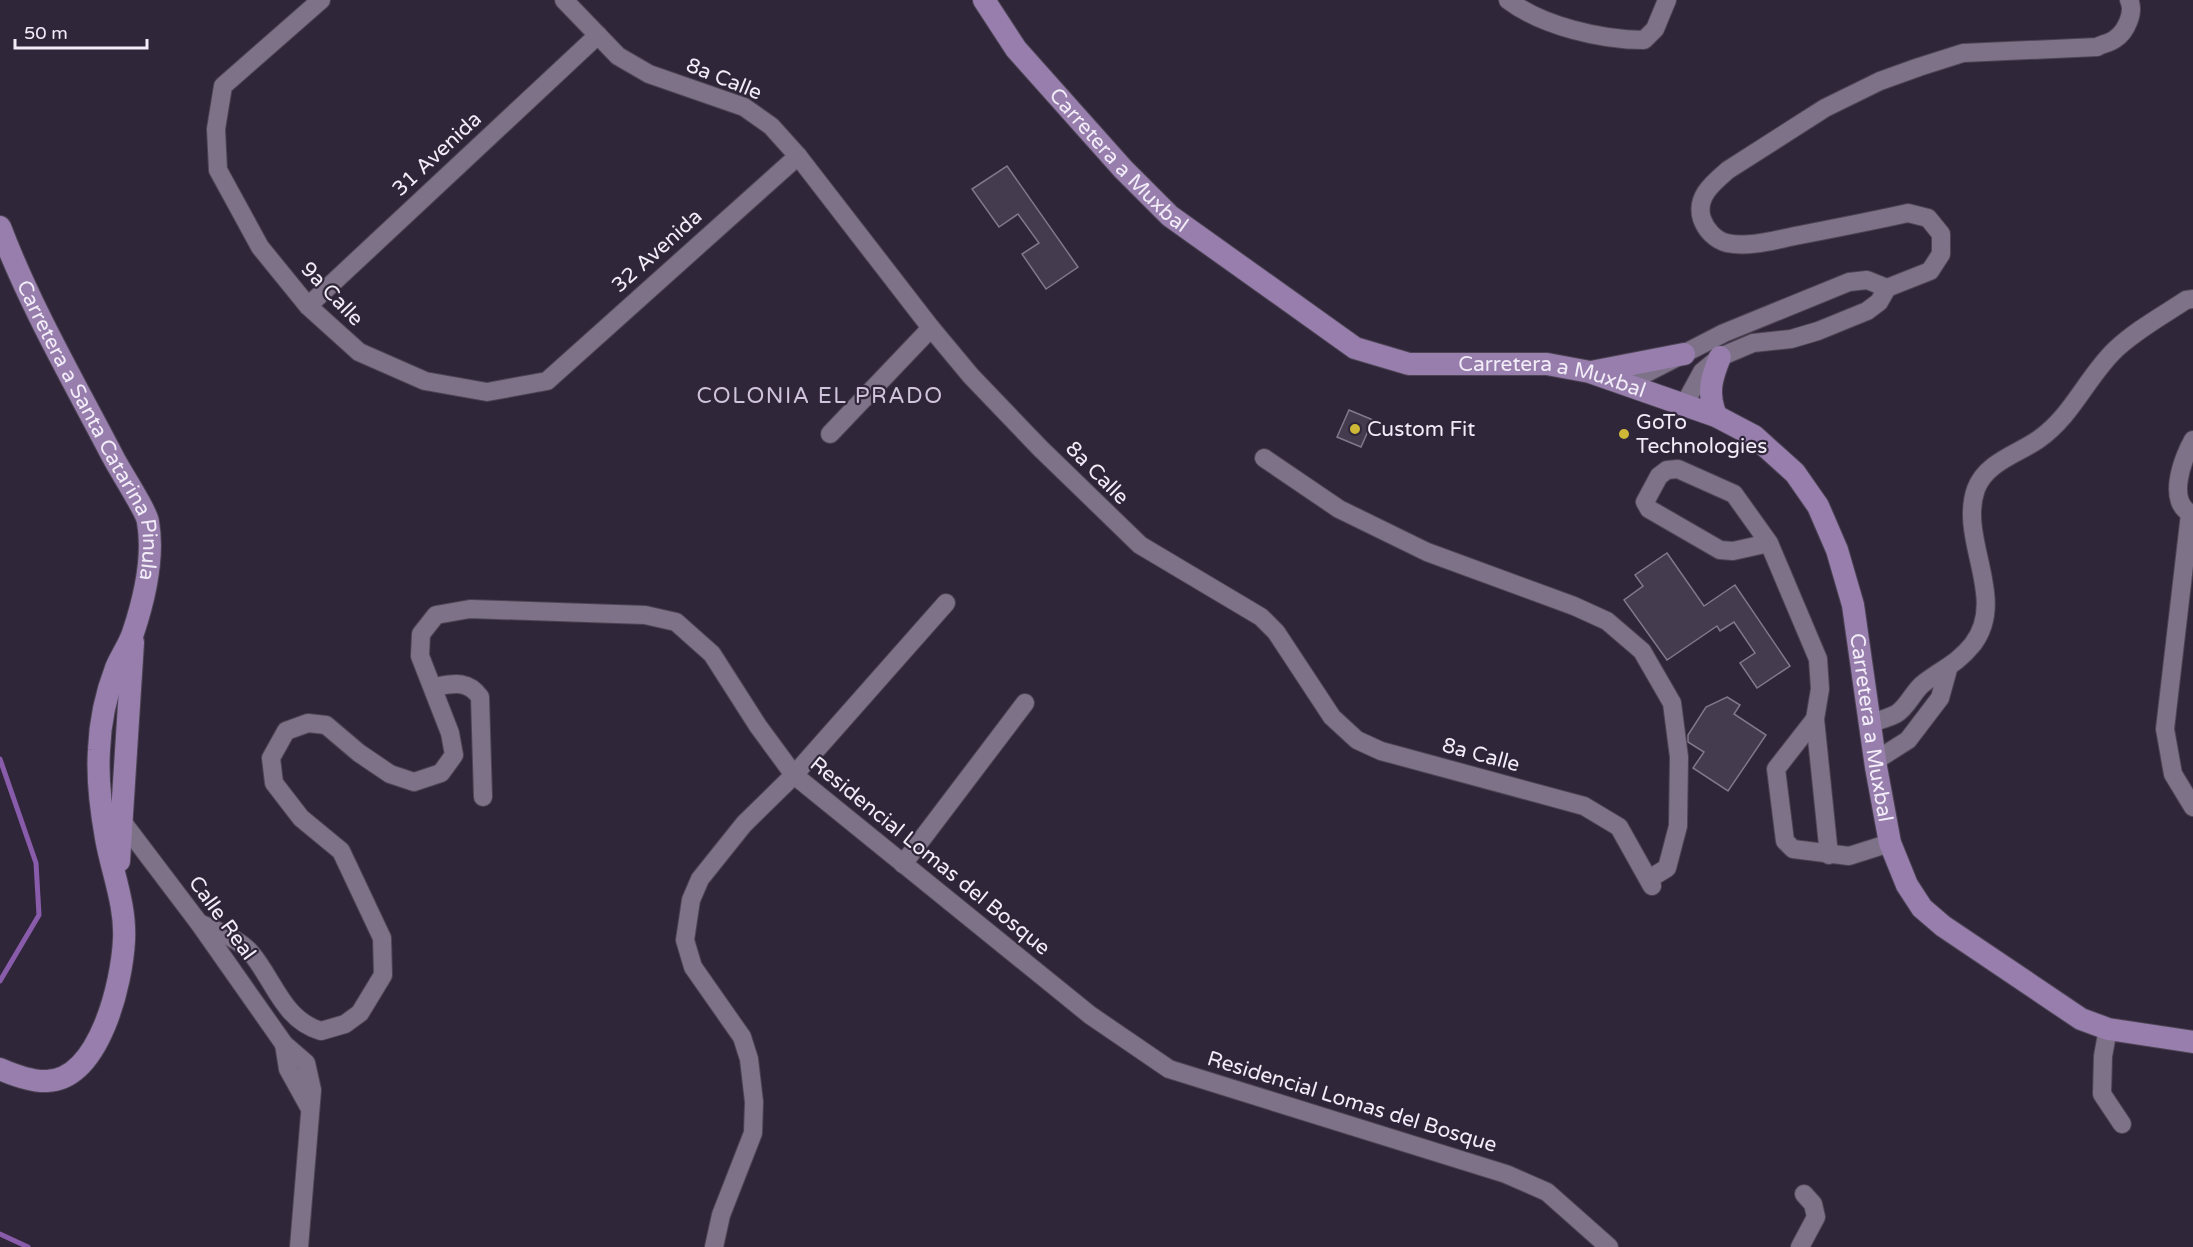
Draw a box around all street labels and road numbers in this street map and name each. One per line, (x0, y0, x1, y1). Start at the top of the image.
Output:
street label: 8a Calle (683, 53, 765, 105)
street label: Carretera a Muxbal (1044, 83, 1193, 238)
street label: 31 Avenida (387, 106, 487, 202)
street label: 32 Avenida (607, 204, 707, 298)
street label: 9a Calle (295, 257, 369, 331)
street label: Carretera a Santa Catarina Pinula (11, 276, 162, 582)
street label: Carretera a Muxbal (1458, 352, 1649, 403)
street label: 8a Calle (1060, 436, 1134, 510)
street label: Carretera a Muxbal (1845, 631, 1898, 824)
street label: 8a Calle (1440, 733, 1523, 777)
street label: Residencial Lomas del Bosque (805, 751, 1055, 961)
street label: Calle Real (183, 871, 261, 965)
street label: Residencial Lomas del Bosque (1204, 1046, 1500, 1158)

